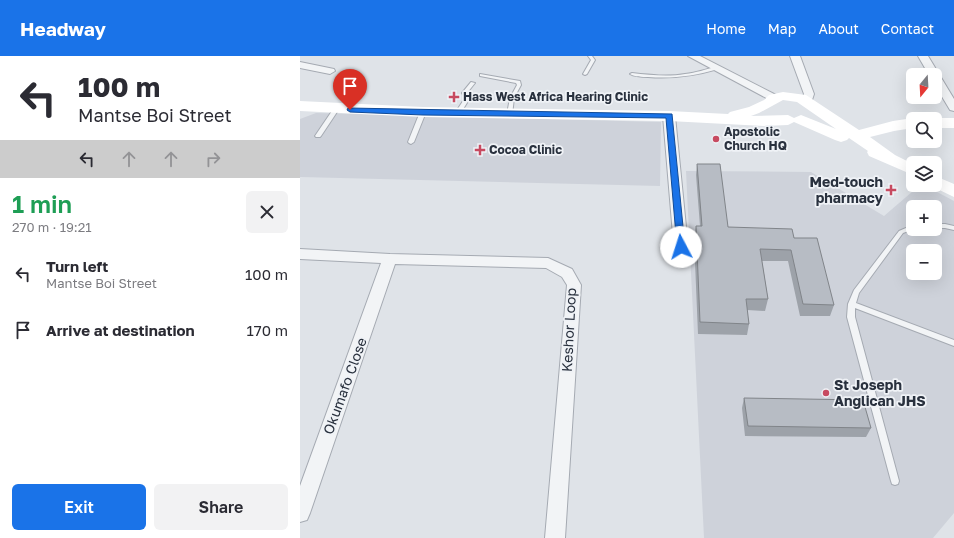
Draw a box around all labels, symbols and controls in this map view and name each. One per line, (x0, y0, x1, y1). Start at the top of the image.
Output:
text: Headway (20, 17, 106, 40)
text: Home (706, 20, 746, 37)
text: Map (768, 20, 796, 37)
text: About (818, 20, 859, 37)
text: Contact (881, 20, 934, 37)
north arrow (906, 68, 942, 104)
map controls (906, 68, 942, 280)
pin (333, 69, 367, 110)
text: 100 m (78, 70, 160, 103)
icon: left (12, 72, 64, 124)
icon: arrive (339, 75, 361, 97)
place label: Hass West Africa Hearing Clinic (463, 89, 648, 104)
marker: Hass West Africa Hearing Clinic (448, 91, 460, 103)
text: Mantse Boi Street (78, 104, 232, 126)
button: search (906, 112, 942, 148)
place label: Apostolic Church HQ (724, 124, 787, 153)
marker: Apostolic Church HQ (711, 134, 721, 144)
place label: Cocoa Clinic (489, 142, 562, 157)
marker: Cocoa Clinic (474, 144, 486, 156)
icon: left (76, 148, 98, 170)
icon: ahead (118, 148, 140, 170)
icon: ahead (160, 148, 182, 170)
icon: right (202, 148, 224, 170)
button: layers (906, 156, 942, 192)
place label: Med-touch pharmacy (810, 173, 884, 206)
marker: Med-touch pharmacy (886, 185, 896, 195)
text: 1 min (12, 189, 72, 218)
button: close (246, 191, 288, 233)
button: + (906, 200, 942, 236)
text: 270 m · 19:21 (12, 219, 92, 235)
position arrow (660, 226, 702, 268)
button: − (906, 244, 942, 280)
text: Turn left (46, 257, 108, 275)
icon: left (12, 263, 34, 285)
text: 100 m (245, 265, 288, 283)
text: Mantse Boi Street (46, 275, 157, 291)
street label: Keshor Loop (558, 288, 579, 372)
icon: arrive (12, 319, 34, 341)
text: Arrive at destination (46, 321, 195, 339)
text: 170 m (246, 321, 288, 339)
street label: Okumafo Close (319, 335, 370, 437)
place label: St Joseph Anglican JHS (834, 376, 926, 409)
marker: St Joseph Anglican JHS (821, 388, 831, 398)
button: Exit (12, 484, 146, 530)
button: Share (154, 484, 288, 530)

